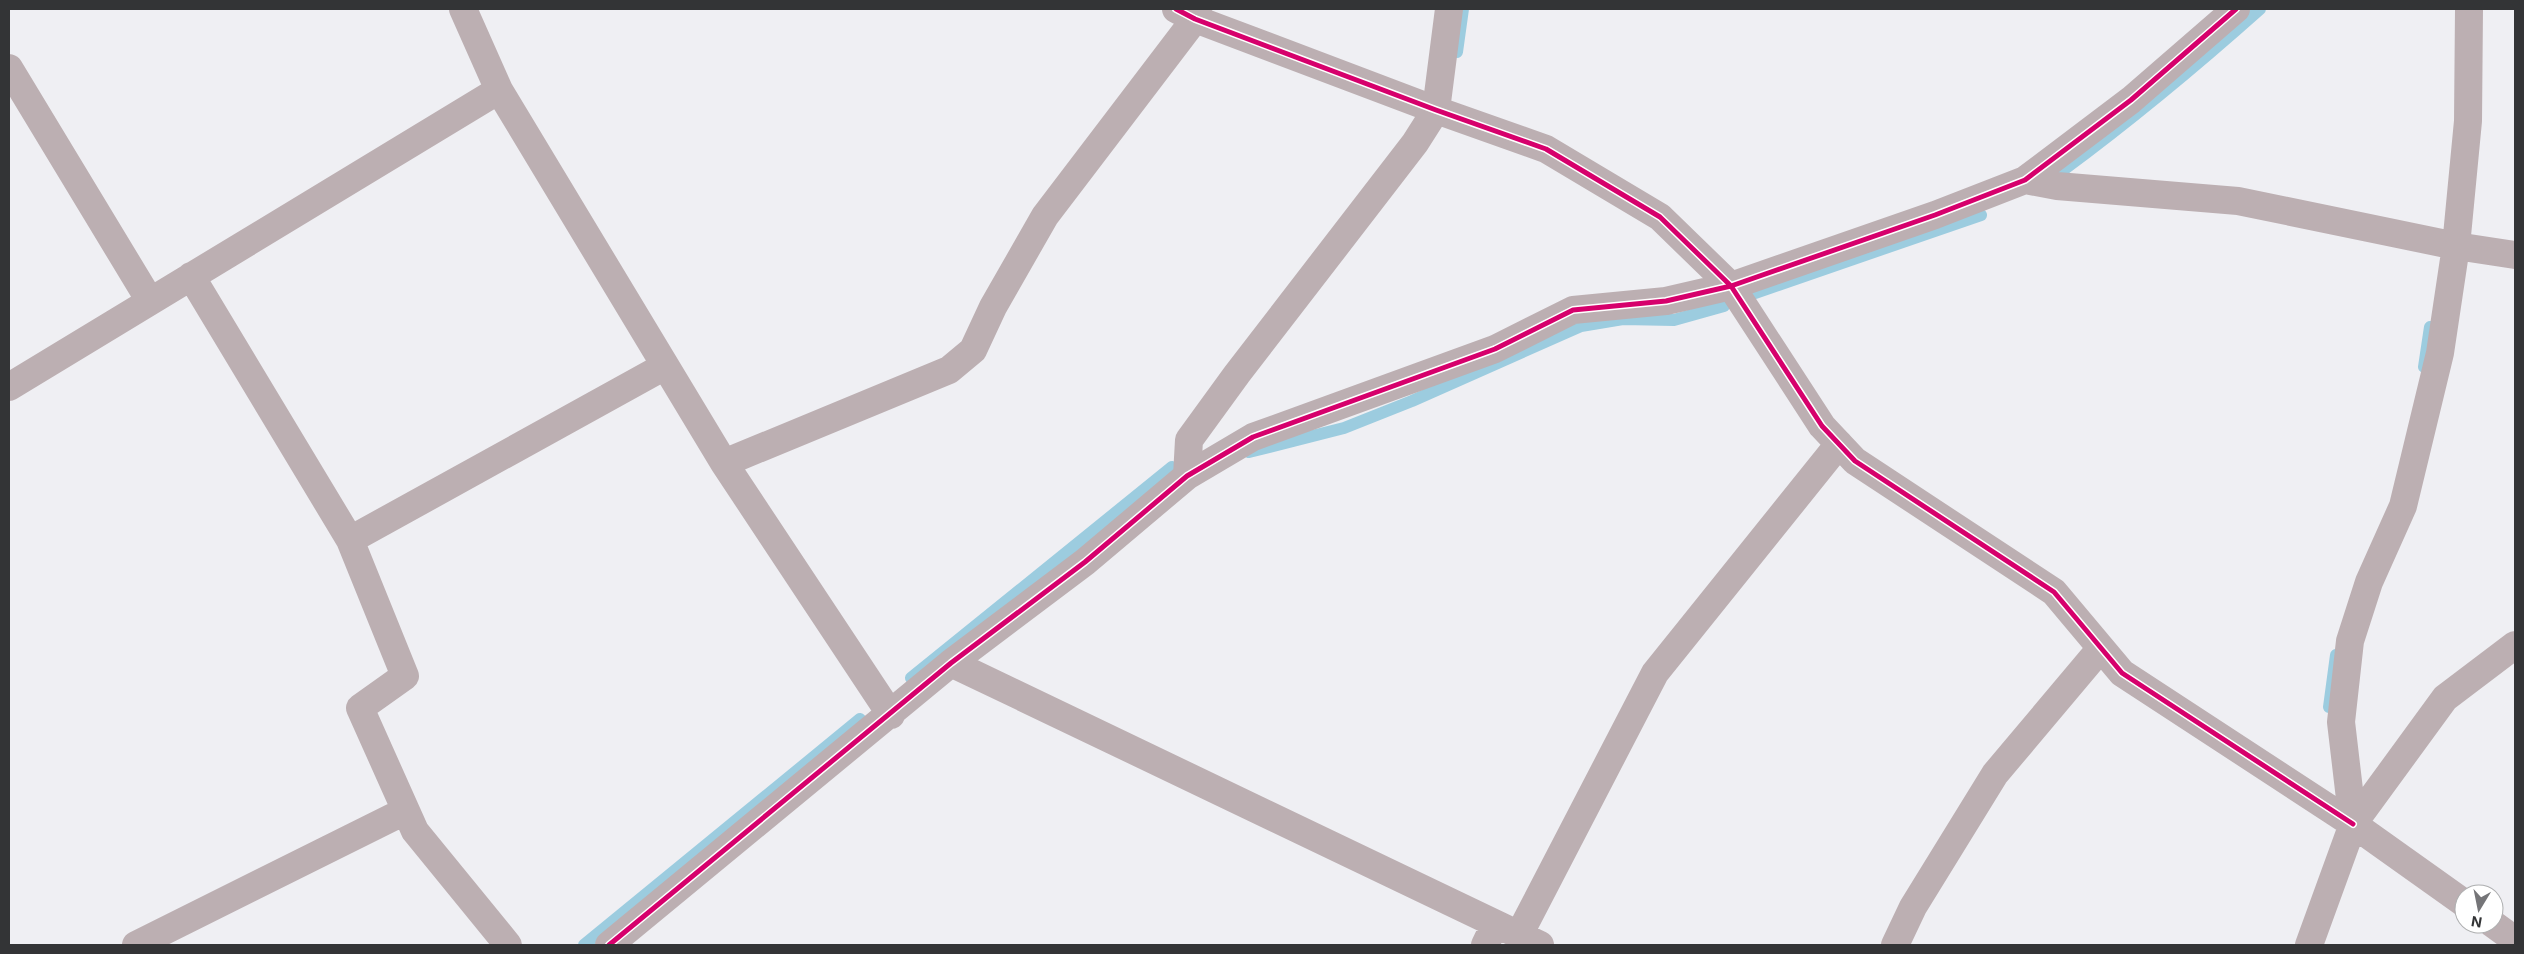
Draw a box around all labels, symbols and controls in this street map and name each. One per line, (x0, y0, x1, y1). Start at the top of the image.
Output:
north arrow (2454, 884, 2504, 934)
text: N (2470, 913, 2483, 932)

